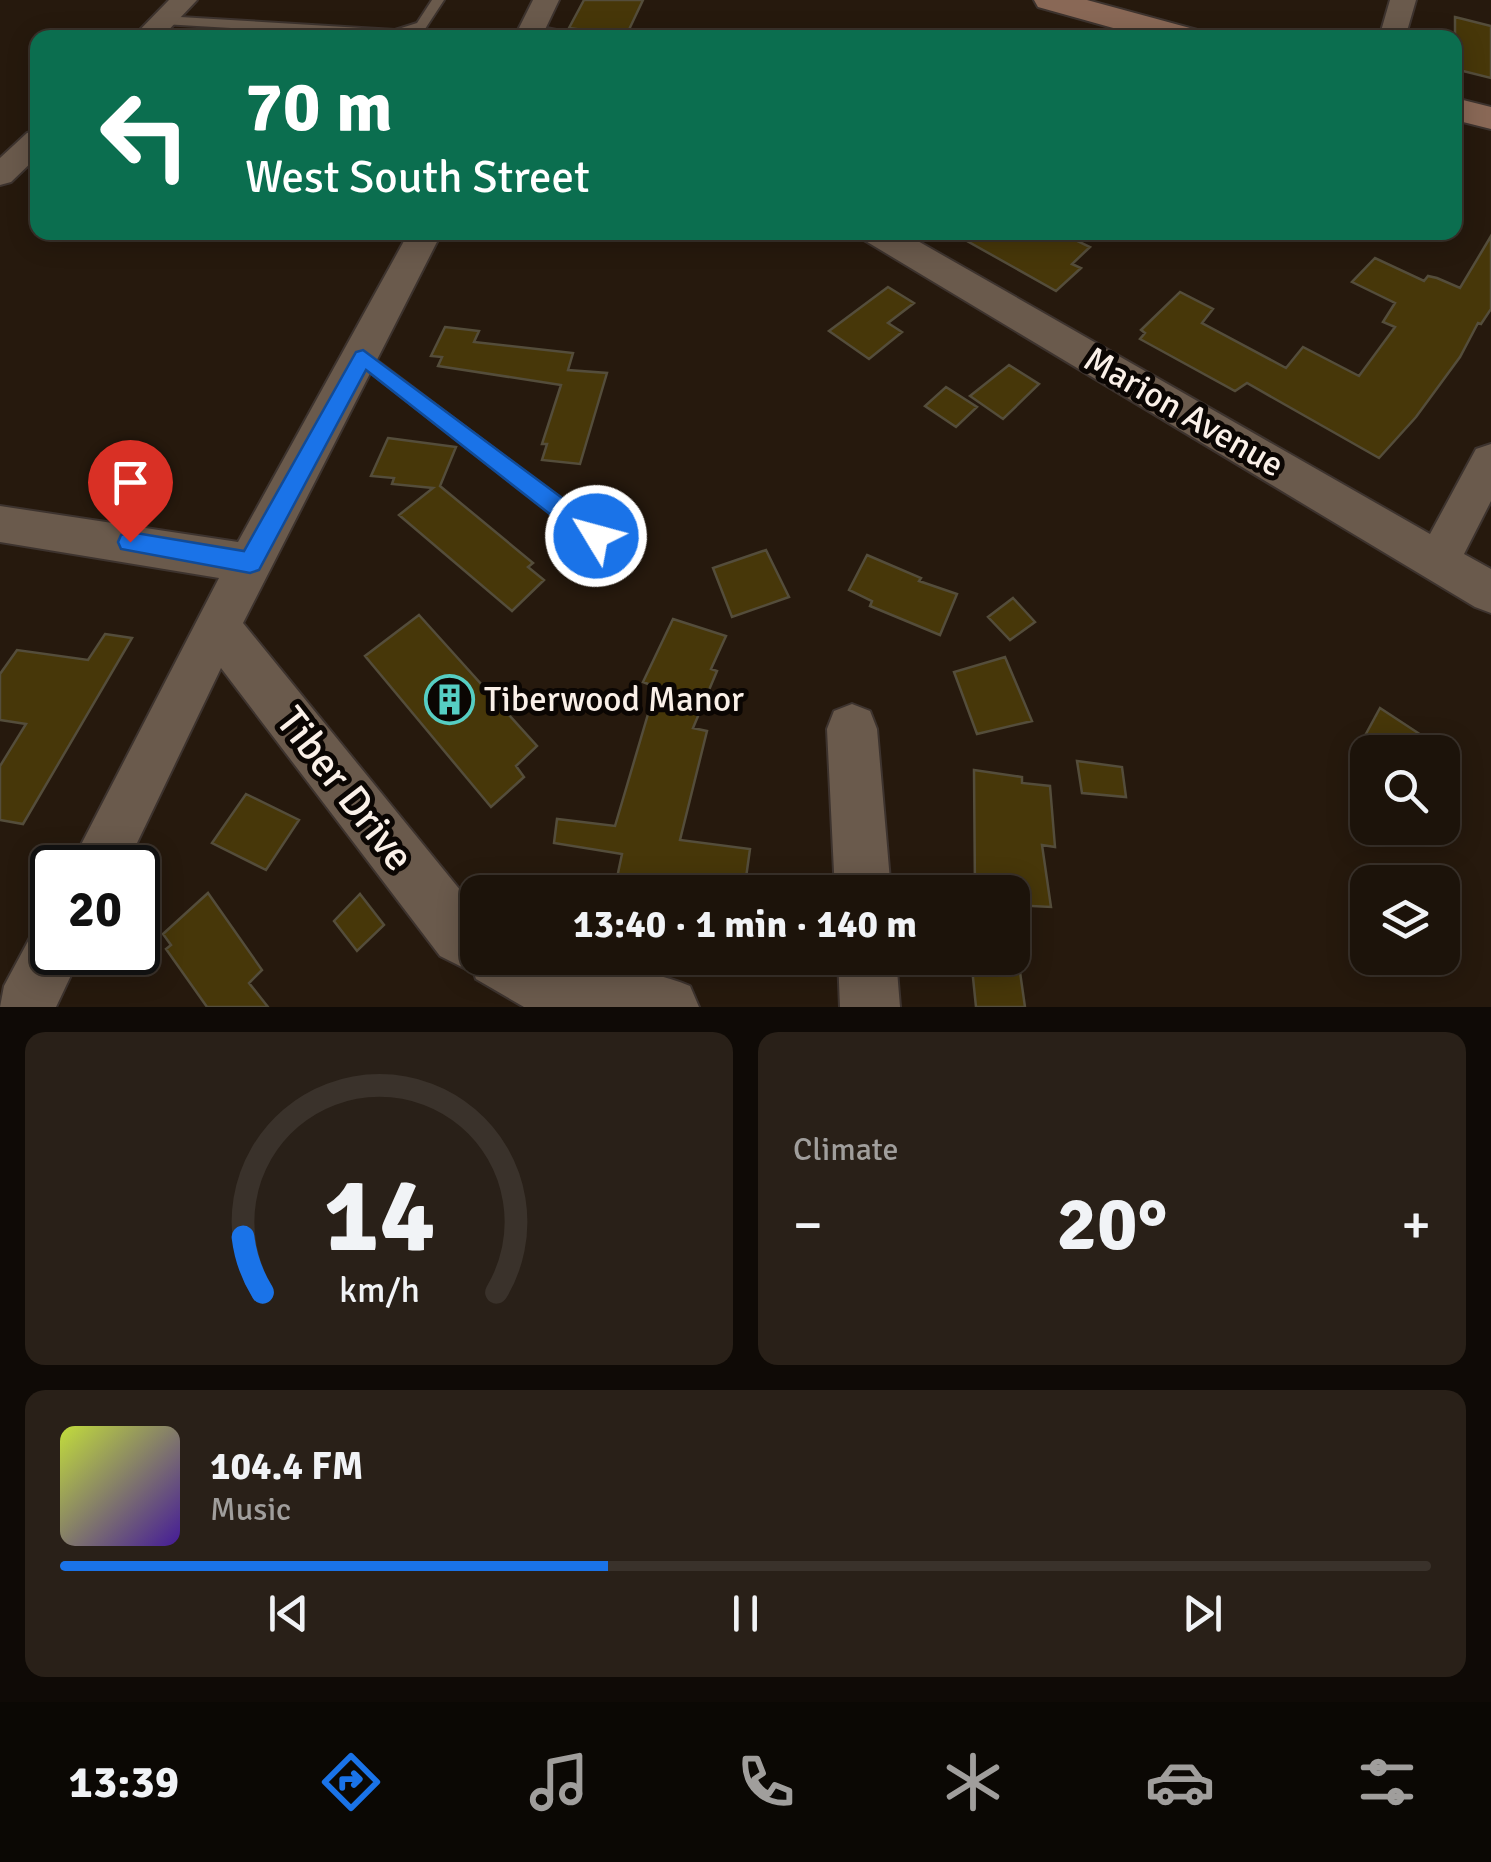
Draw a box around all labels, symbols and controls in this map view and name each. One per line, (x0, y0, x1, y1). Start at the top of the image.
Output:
text: 70 m (245, 64, 393, 150)
icon: left (80, 70, 210, 200)
text: West South Street (245, 150, 590, 205)
street label: Marion Avenue (1076, 338, 1292, 486)
pin (88, 440, 173, 543)
icon: arrive (103, 455, 158, 510)
position arrow (544, 484, 648, 588)
building icon: Tiberwood Manor (423, 673, 475, 725)
place label: Tiberwood Manor (484, 678, 744, 721)
street label: Tiber Drive (265, 697, 425, 881)
map controls (1350, 735, 1460, 975)
button: search (1350, 735, 1460, 845)
speed limit sign: 20 (30, 845, 160, 975)
button: layers (1350, 865, 1460, 975)
text: 13:40 · 1 min · 140 m (573, 901, 917, 948)
text: Climate (793, 1130, 899, 1169)
text: 14 (323, 1152, 435, 1280)
text: 20° (1057, 1178, 1168, 1271)
text: − (793, 1191, 823, 1259)
text: + (1401, 1191, 1431, 1259)
text: km/h (339, 1268, 419, 1312)
text: 104.4 FM (210, 1443, 363, 1490)
text: Music (210, 1490, 291, 1529)
icon: previous (261, 1586, 316, 1641)
icon: pause (718, 1586, 773, 1641)
icon: next (1175, 1586, 1230, 1641)
icon: directions (316, 1747, 386, 1817)
icon: music (524, 1747, 594, 1817)
icon: phone (731, 1747, 801, 1817)
icon: climate (938, 1747, 1008, 1817)
icon: car (1145, 1747, 1215, 1817)
icon: filters (1352, 1747, 1422, 1817)
text: 13:39 (69, 1755, 179, 1810)

